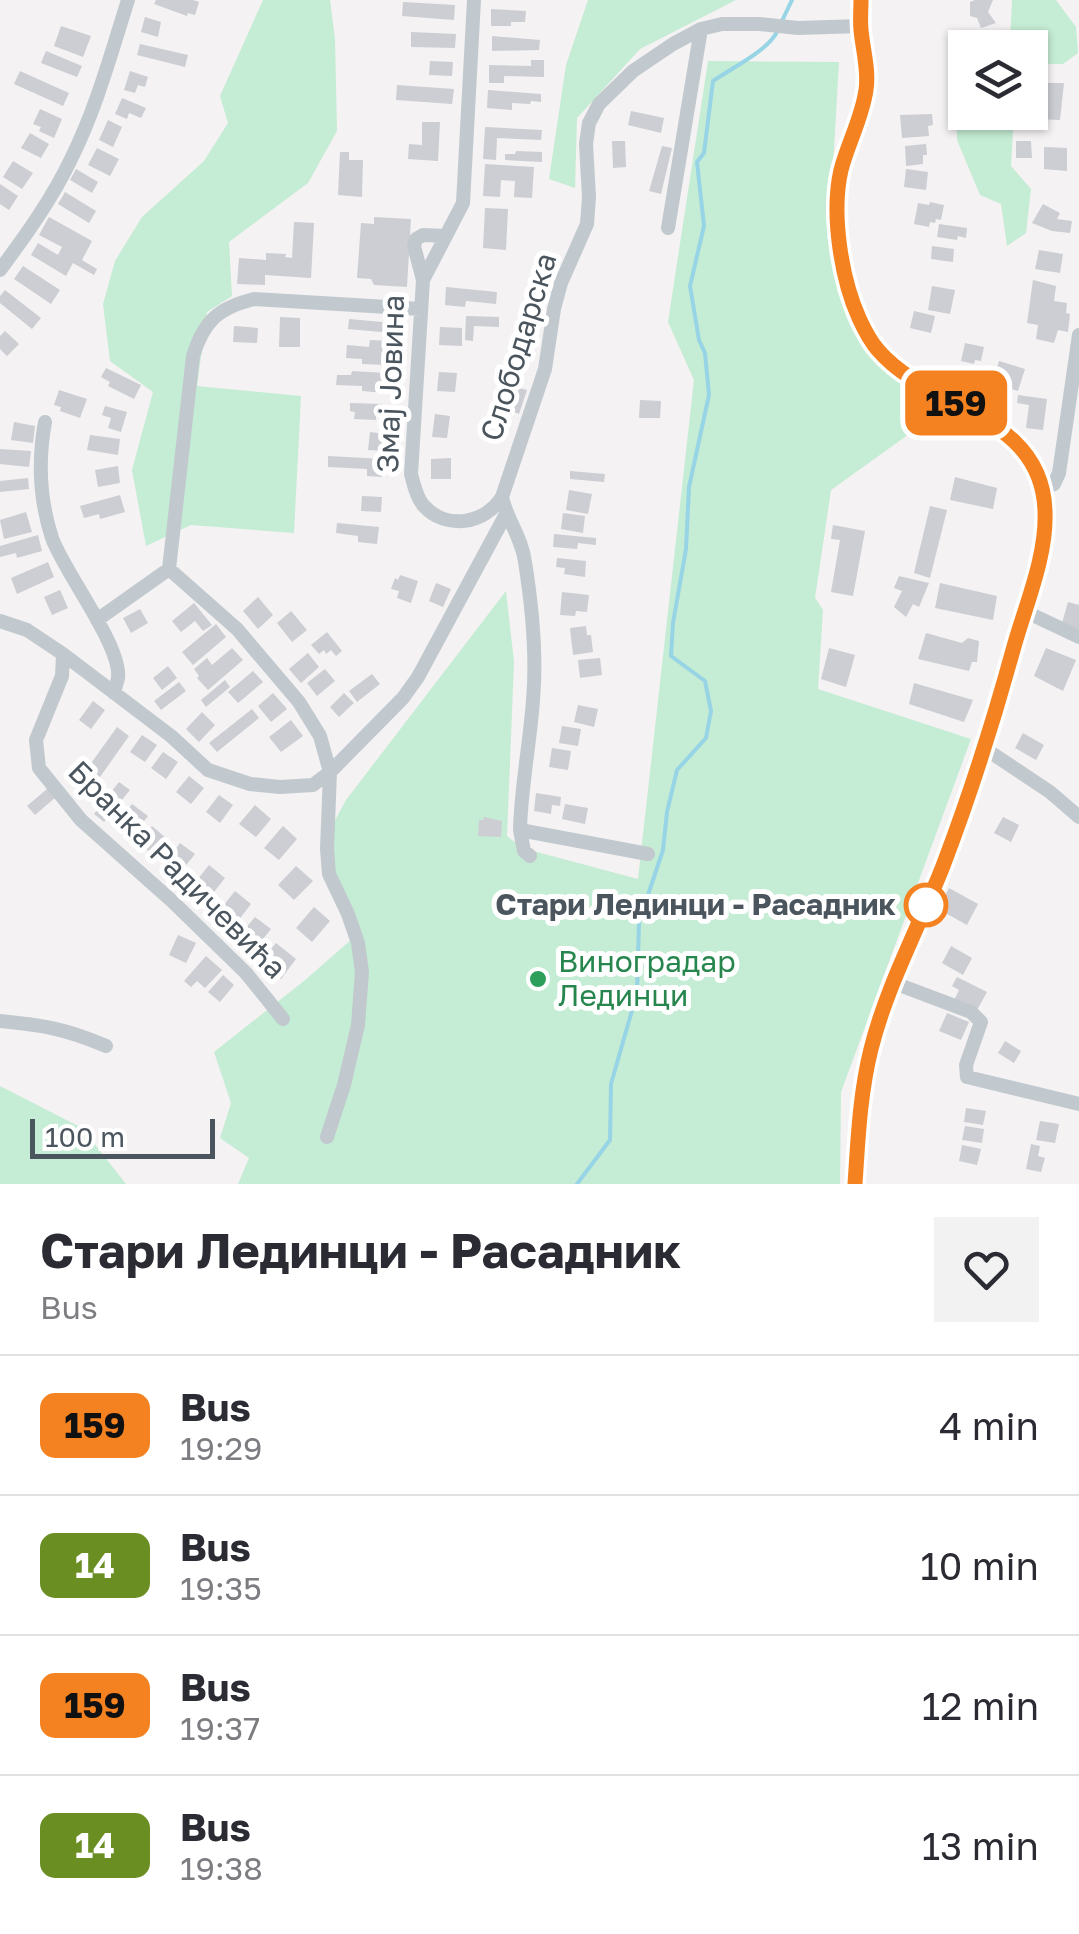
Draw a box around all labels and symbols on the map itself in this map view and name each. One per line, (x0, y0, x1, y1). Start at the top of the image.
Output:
street label: Слободарска (472, 248, 564, 445)
street label: Змај Јовина (369, 294, 411, 474)
line badge: 159 (898, 370, 1014, 436)
street label: Бранка Радичевића (61, 753, 294, 986)
marker: Стари Лединци - Расадник (905, 884, 947, 926)
place label: Стари Лединци - Расадник (495, 886, 897, 922)
place label: Виноградар Лединци (558, 943, 736, 1013)
marker: Виноградар Лединци (527, 968, 549, 990)
scale bar (30, 1114, 215, 1158)

